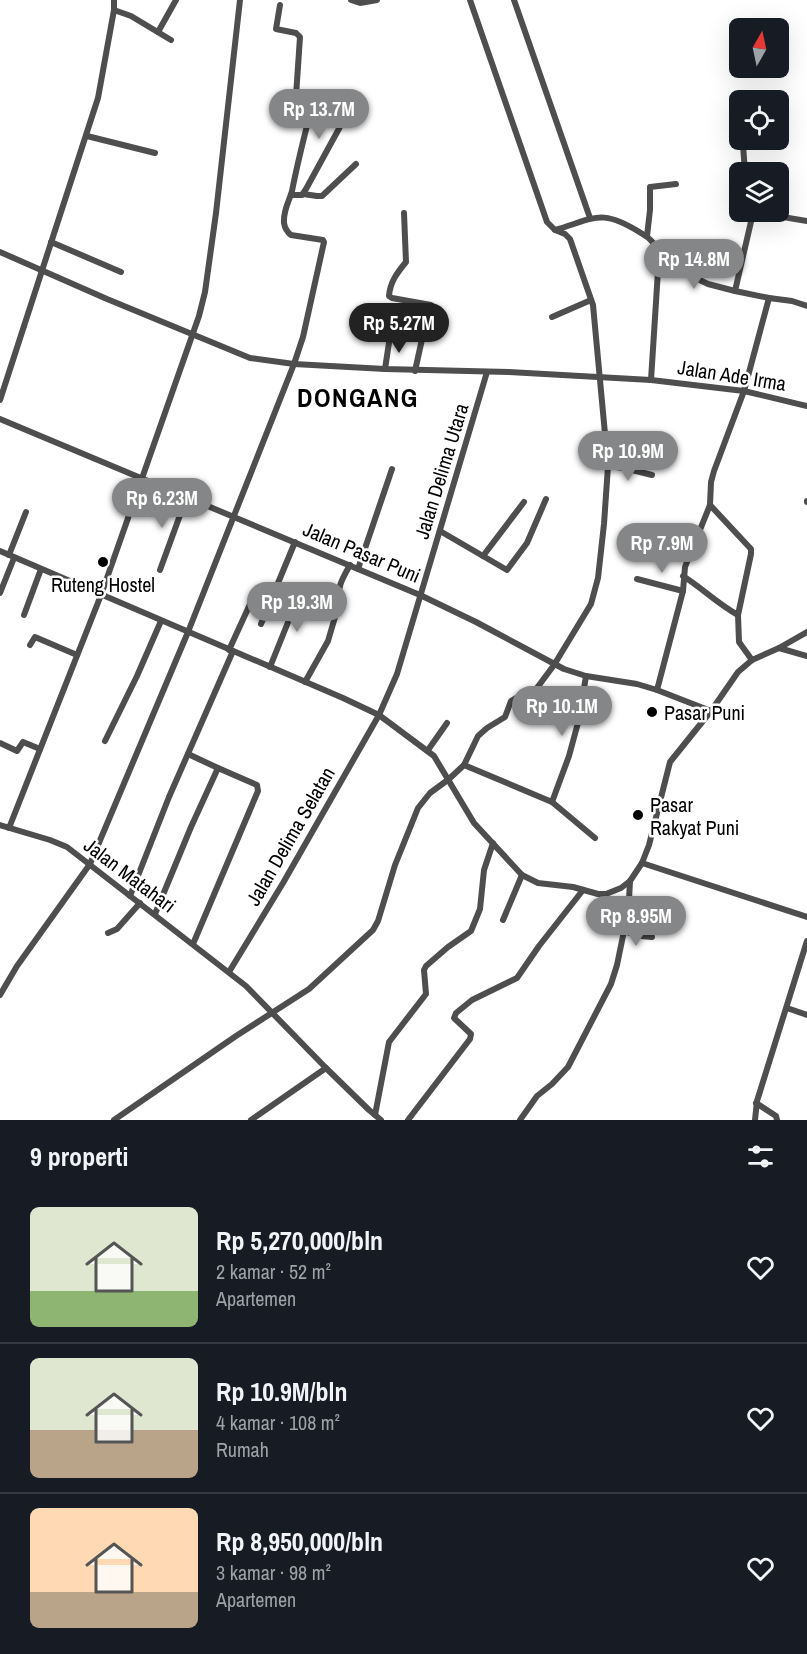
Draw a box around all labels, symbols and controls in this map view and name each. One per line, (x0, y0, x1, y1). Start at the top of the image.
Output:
north arrow (729, 18, 789, 78)
map controls (729, 18, 789, 222)
pin: Rp 13.7M (257, 89, 381, 140)
button: locate (729, 90, 789, 150)
text: Rp 13.7M (283, 95, 355, 122)
button: layers (729, 162, 789, 222)
pin: Rp 14.8M (632, 239, 756, 290)
text: Rp 14.8M (658, 245, 730, 272)
pin: Rp 5.27M (337, 303, 461, 354)
text: Rp 5.27M (363, 309, 435, 336)
street label: Jalan Ade Irma (676, 353, 788, 397)
district label: DONGANG (297, 380, 419, 415)
street label: Jalan Delima Utara (408, 400, 474, 542)
pin: Rp 10.9M (566, 431, 690, 482)
text: Rp 10.9M (592, 437, 664, 464)
pin: Rp 6.23M (100, 478, 224, 529)
text: Rp 6.23M (126, 484, 198, 511)
street label: Jalan Pasar Puni (299, 515, 425, 589)
pin: Rp 7.9M (607, 523, 717, 574)
text: Rp 7.9M (631, 529, 693, 556)
marker: Ruteng Hostel (96, 555, 110, 569)
place label: Ruteng Hostel (51, 571, 155, 598)
pin: Rp 19.3M (235, 582, 359, 633)
text: Rp 19.3M (261, 588, 333, 615)
pin: Rp 10.1M (500, 686, 624, 737)
text: Rp 10.1M (526, 692, 598, 719)
place label: Pasar Puni (664, 699, 745, 726)
marker: Pasar Puni (645, 705, 659, 719)
street label: Jalan Delima Selatan (239, 762, 341, 910)
place label: Pasar Rakyat Puni (650, 791, 739, 841)
marker: Pasar Rakyat Puni (631, 808, 645, 822)
street label: Jalan Matahari (79, 832, 181, 918)
pin: Rp 8.95M (574, 896, 698, 947)
text: Rp 8.95M (600, 902, 672, 929)
text: 9 properti (30, 1139, 128, 1174)
icon: filters (744, 1140, 777, 1173)
text: Rp 5,270,000/bln (216, 1223, 383, 1258)
icon: home (78, 1231, 150, 1303)
icon: heart (744, 1251, 777, 1284)
text: 2 kamar · 52 m² (216, 1258, 331, 1285)
text: Apartemen (216, 1285, 296, 1312)
text: Rp 10.9M/bln (216, 1374, 348, 1409)
icon: home (78, 1382, 150, 1454)
icon: heart (744, 1402, 777, 1435)
text: 4 kamar · 108 m² (216, 1409, 340, 1436)
text: Rumah (216, 1436, 269, 1463)
text: Rp 8,950,000/bln (216, 1524, 383, 1559)
icon: home (78, 1532, 150, 1604)
icon: heart (744, 1552, 777, 1585)
text: 3 kamar · 98 m² (216, 1559, 331, 1586)
text: Apartemen (216, 1586, 296, 1613)

